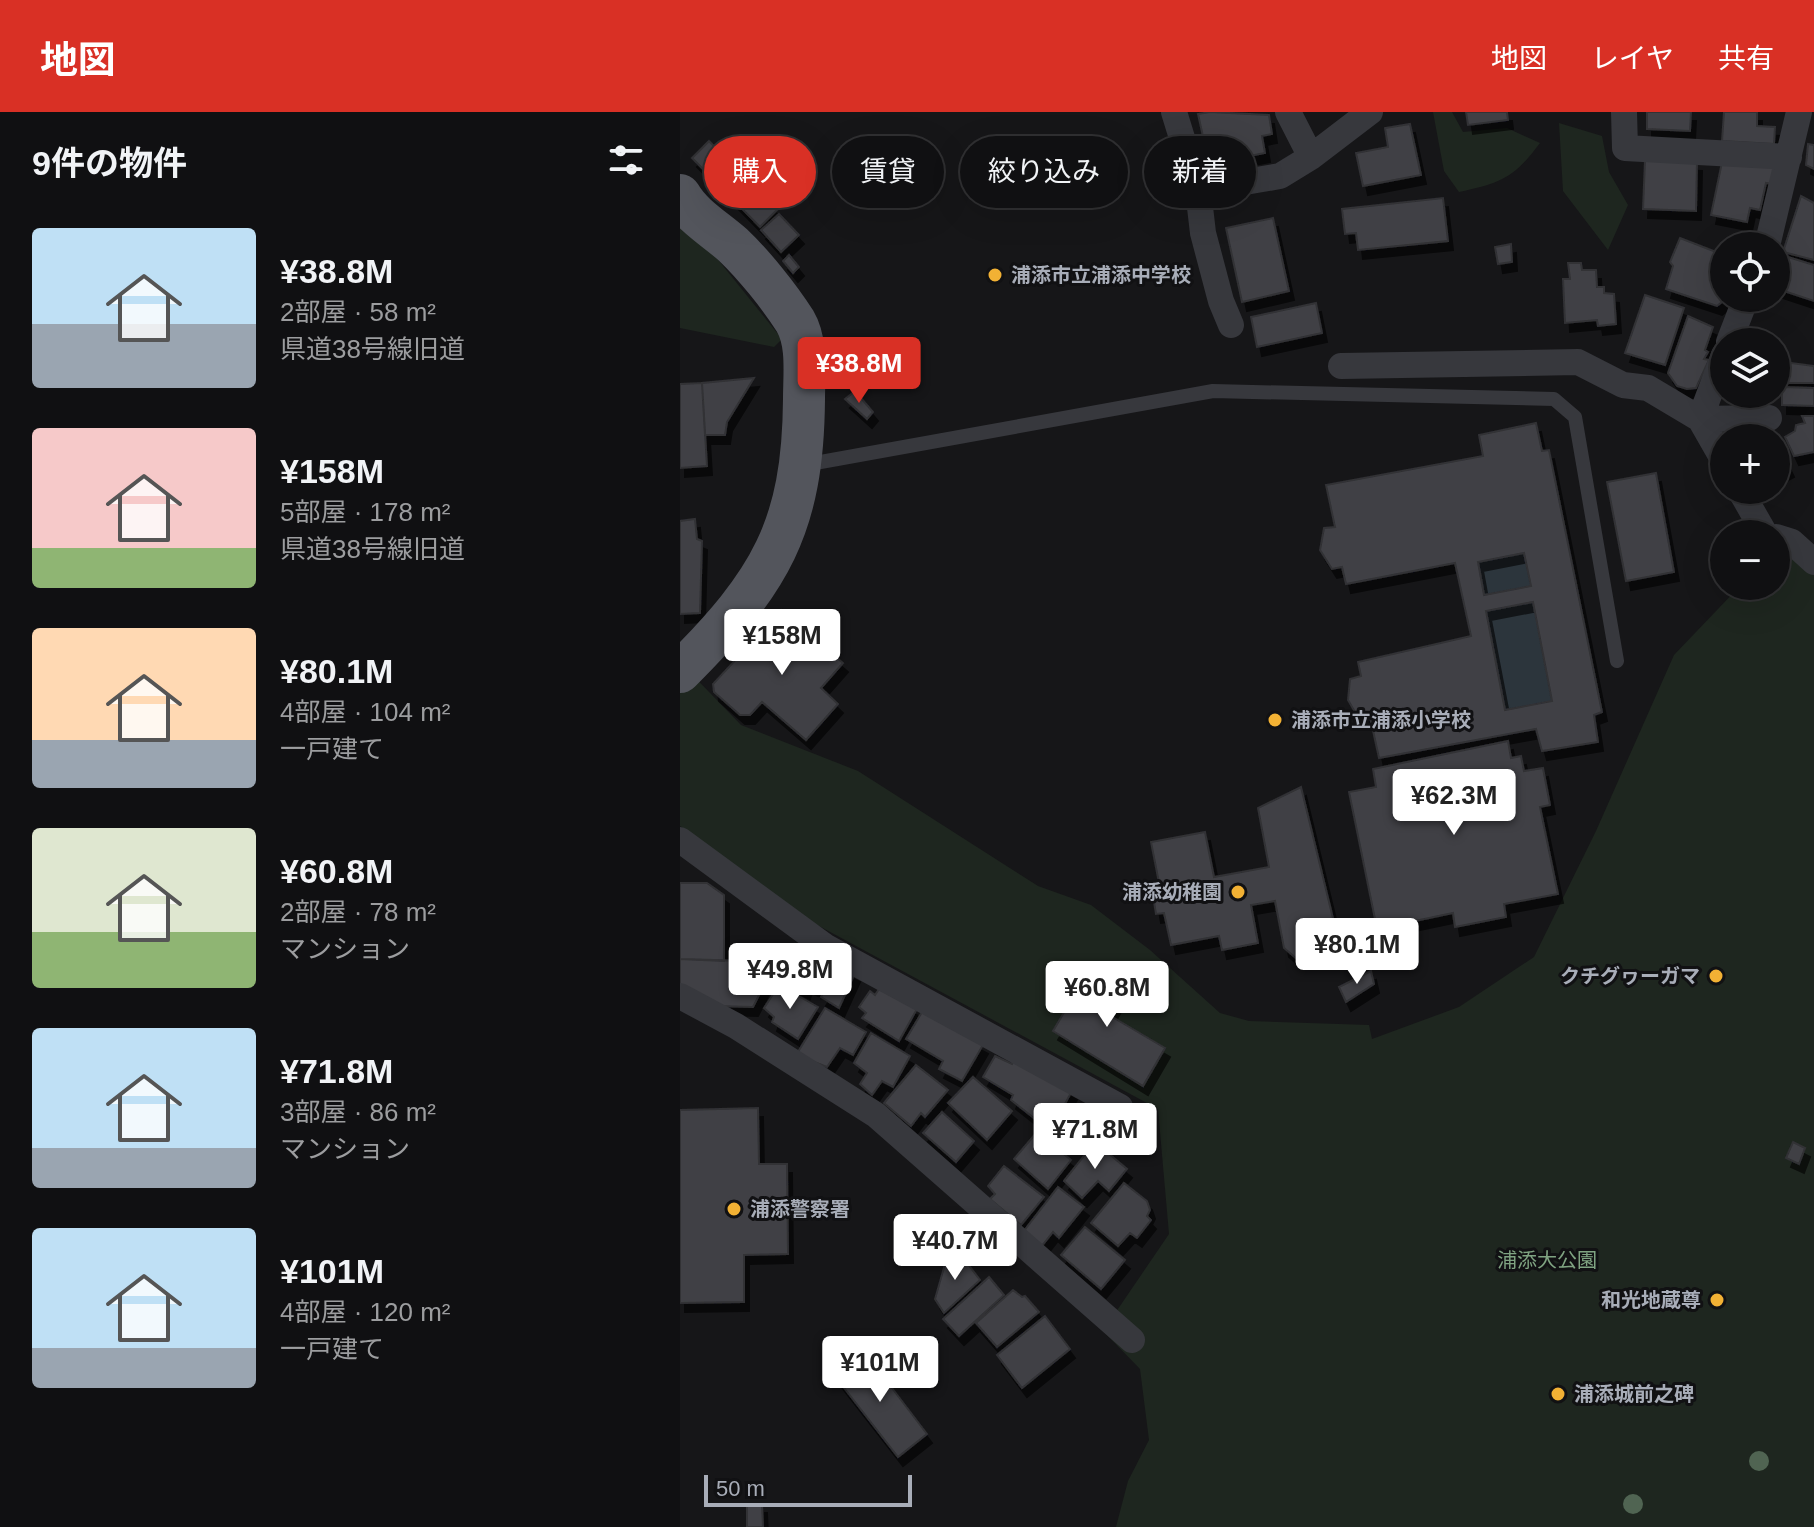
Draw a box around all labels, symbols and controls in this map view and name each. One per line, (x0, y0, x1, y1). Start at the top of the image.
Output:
text: 地図 (40, 39, 116, 81)
text: 地図 (1491, 43, 1547, 74)
text: レイヤ (1591, 43, 1674, 74)
text: 共有 (1718, 43, 1774, 74)
chip: 購入 (704, 136, 816, 208)
chip: 賃貸 (832, 136, 944, 208)
chip: 絞り込み (960, 136, 1128, 208)
chip: 新着 (1144, 136, 1256, 208)
icon: filters (604, 138, 648, 182)
text: 9件の物件 (32, 144, 187, 182)
map controls (1710, 232, 1790, 600)
button: locate (1710, 232, 1790, 312)
text: ¥38.8M (280, 252, 393, 290)
icon: home (96, 260, 192, 356)
place label: 浦添市立浦添中学校 (1011, 264, 1191, 286)
marker: 浦添市立浦添中学校 (986, 266, 1004, 284)
text: 2部屋 · 58 m² (280, 297, 436, 327)
button: layers (1710, 328, 1790, 408)
text: 県道38号線旧道 (280, 334, 465, 364)
pin: ¥38.8M (794, 337, 924, 405)
text: ¥38.8M (816, 348, 902, 378)
button: + (1710, 424, 1790, 504)
text: ¥158M (280, 452, 384, 490)
icon: home (96, 460, 192, 556)
text: 5部屋 · 178 m² (280, 497, 451, 527)
button: − (1710, 520, 1790, 600)
text: 県道38号線旧道 (280, 534, 465, 564)
pin: ¥158M (726, 609, 838, 677)
text: ¥158M (742, 620, 822, 650)
text: ¥80.1M (280, 652, 393, 690)
icon: home (96, 660, 192, 756)
text: 4部屋 · 104 m² (280, 697, 451, 727)
place label: 浦添市立浦添小学校 (1291, 709, 1471, 731)
marker: 浦添市立浦添小学校 (1266, 711, 1284, 729)
text: 一戸建て (280, 734, 384, 764)
pin: ¥62.3M (1389, 769, 1519, 837)
text: ¥62.3M (1411, 780, 1497, 810)
text: ¥60.8M (280, 852, 393, 890)
icon: home (96, 860, 192, 956)
place label: 浦添幼稚園 (1122, 881, 1222, 903)
marker: 浦添幼稚園 (1229, 883, 1247, 901)
text: 2部屋 · 78 m² (280, 897, 436, 927)
pin: ¥80.1M (1292, 918, 1422, 986)
text: ¥80.1M (1314, 929, 1400, 959)
text: マンション (280, 934, 410, 964)
pin: ¥49.8M (725, 943, 855, 1011)
text: ¥49.8M (747, 954, 833, 984)
pin: ¥60.8M (1042, 961, 1172, 1029)
place label: クチグヮーガマ (1560, 965, 1700, 987)
marker: クチグヮーガマ (1707, 967, 1725, 985)
text: ¥60.8M (1064, 972, 1150, 1002)
text: ¥71.8M (280, 1052, 393, 1090)
icon: home (96, 1060, 192, 1156)
text: 3部屋 · 86 m² (280, 1097, 436, 1127)
pin: ¥71.8M (1030, 1103, 1160, 1171)
text: ¥71.8M (1052, 1114, 1138, 1144)
text: マンション (280, 1134, 410, 1164)
place label: 浦添警察署 (750, 1198, 850, 1220)
marker: 浦添警察署 (725, 1200, 743, 1218)
pin: ¥40.7M (890, 1214, 1020, 1282)
text: ¥40.7M (912, 1225, 998, 1255)
park label: 浦添大公園 (1497, 1249, 1597, 1271)
text: ¥101M (280, 1252, 384, 1290)
icon: home (96, 1260, 192, 1356)
place label: 和光地蔵尊 (1601, 1289, 1701, 1311)
marker: 和光地蔵尊 (1708, 1291, 1726, 1309)
text: 4部屋 · 120 m² (280, 1297, 451, 1327)
text: 一戸建て (280, 1334, 384, 1364)
pin: ¥101M (824, 1336, 936, 1404)
text: ¥101M (840, 1347, 920, 1377)
place label: 浦添城前之碑 (1574, 1383, 1694, 1405)
marker: 浦添城前之碑 (1549, 1385, 1567, 1403)
scale bar (704, 1471, 912, 1507)
text: 50 m (716, 1476, 765, 1501)

